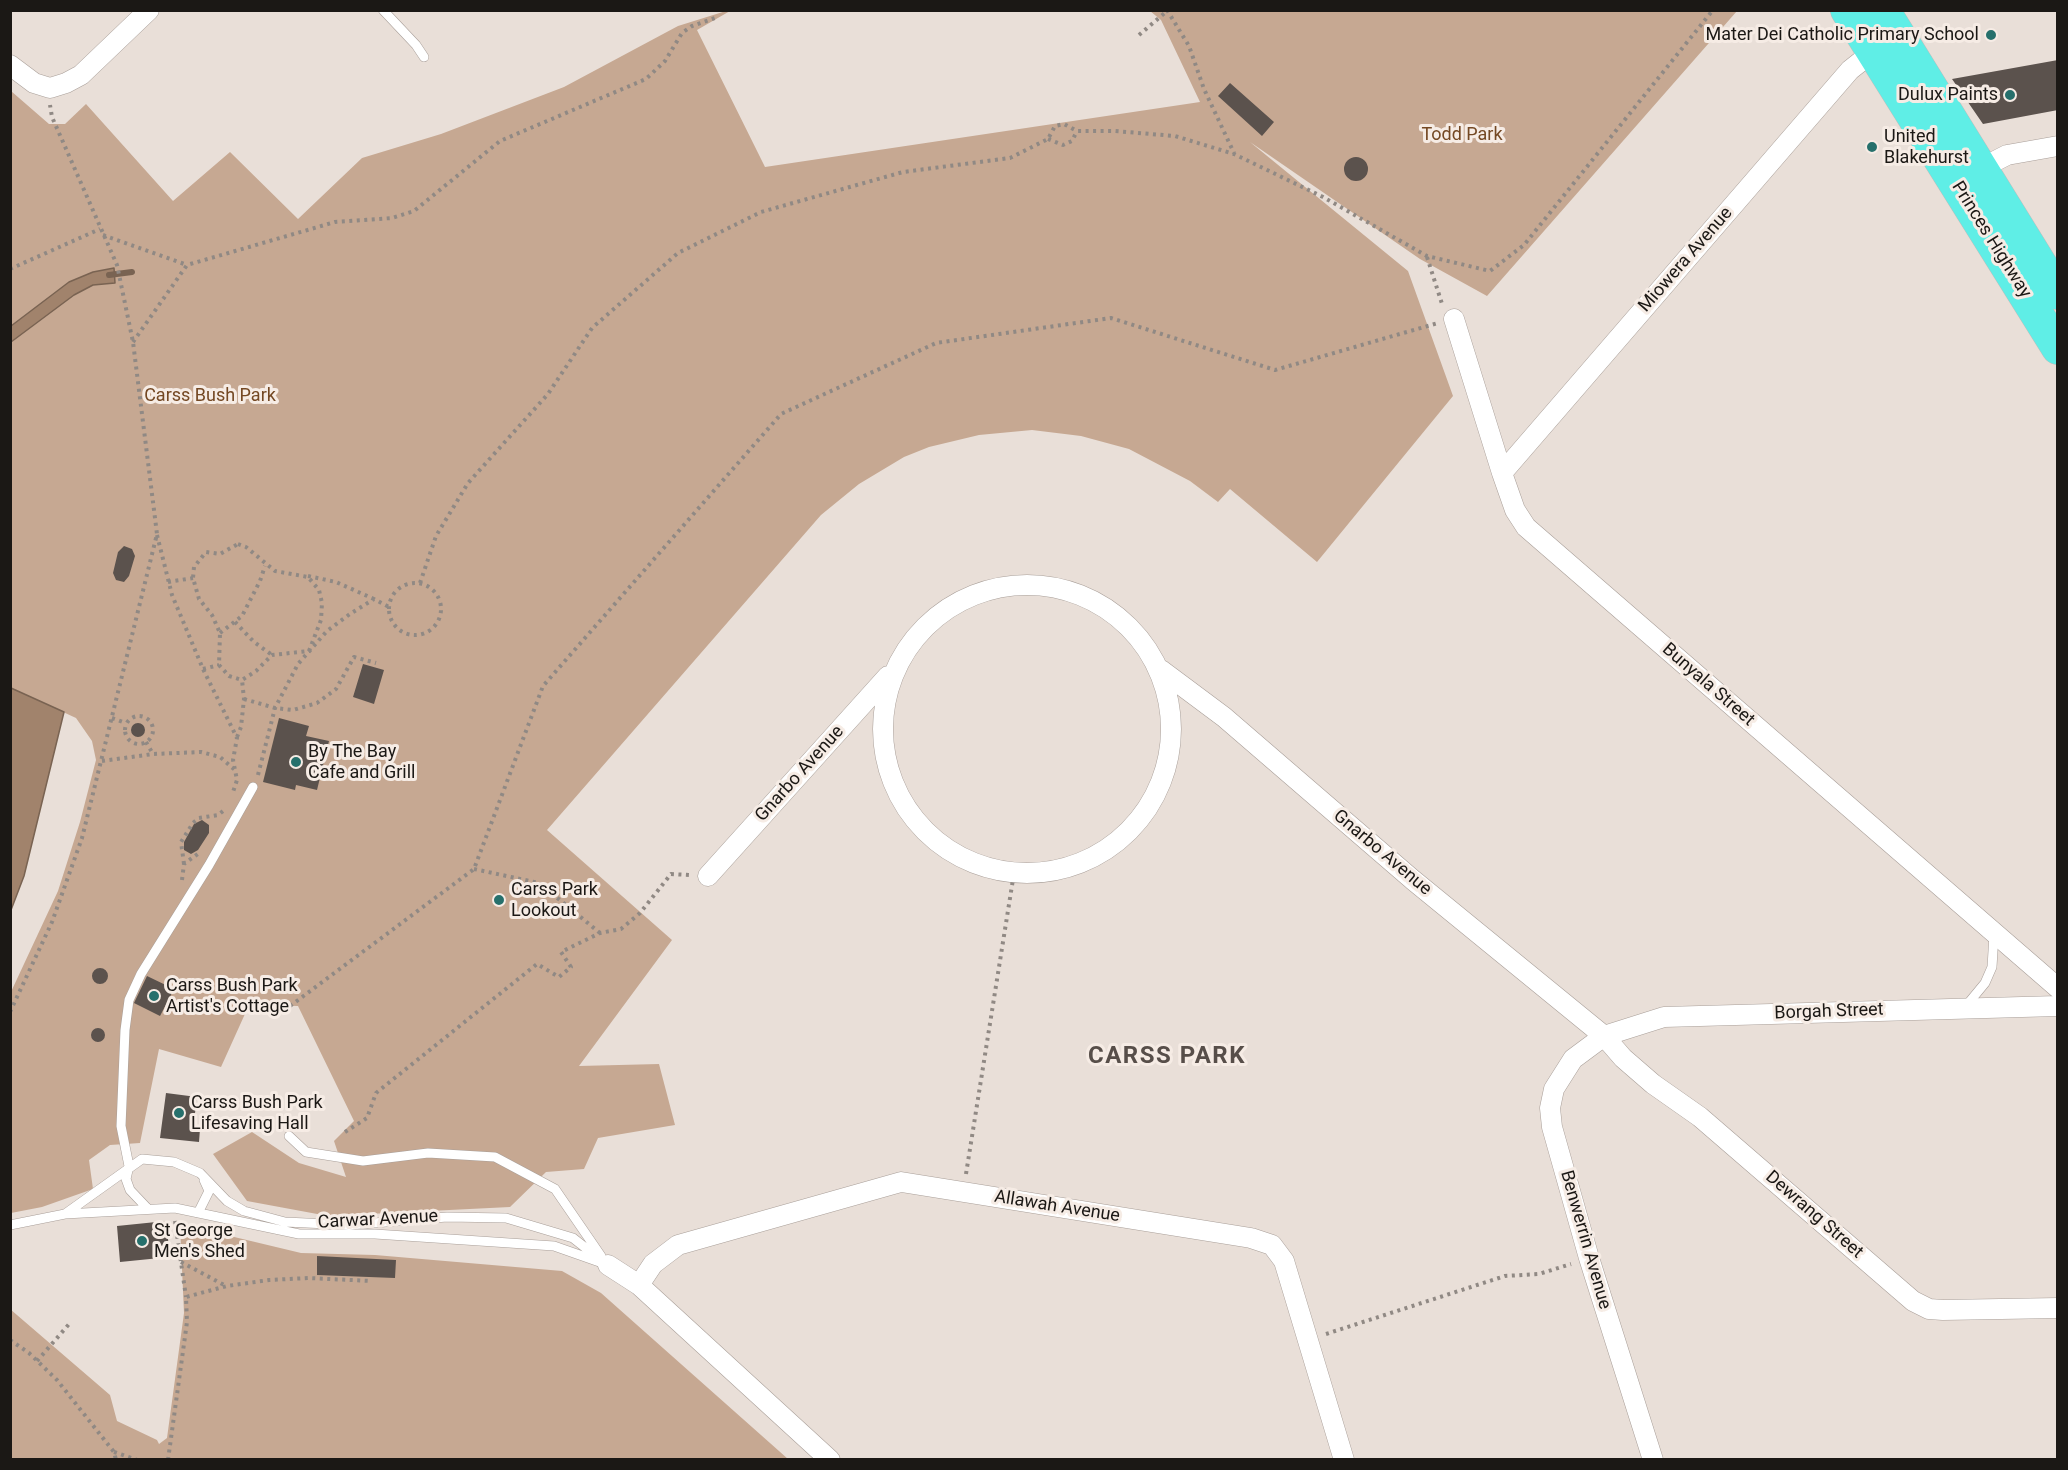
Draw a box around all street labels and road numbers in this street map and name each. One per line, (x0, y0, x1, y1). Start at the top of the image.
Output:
street label: Princes Highway (1946, 178, 2036, 302)
street label: Miowera Avenue (1634, 203, 1738, 317)
street label: Bunyala Street (1657, 639, 1759, 731)
street label: Gnarbo Avenue (751, 722, 849, 826)
street label: Gnarbo Avenue (1328, 806, 1436, 900)
street label: Borgah Street (1774, 999, 1884, 1025)
street label: Dewrang Street (1761, 1167, 1867, 1263)
street label: Benwerrin Avenue (1555, 1168, 1615, 1312)
street label: Allawah Avenue (993, 1186, 1121, 1228)
street label: Carwar Avenue (317, 1206, 439, 1234)

